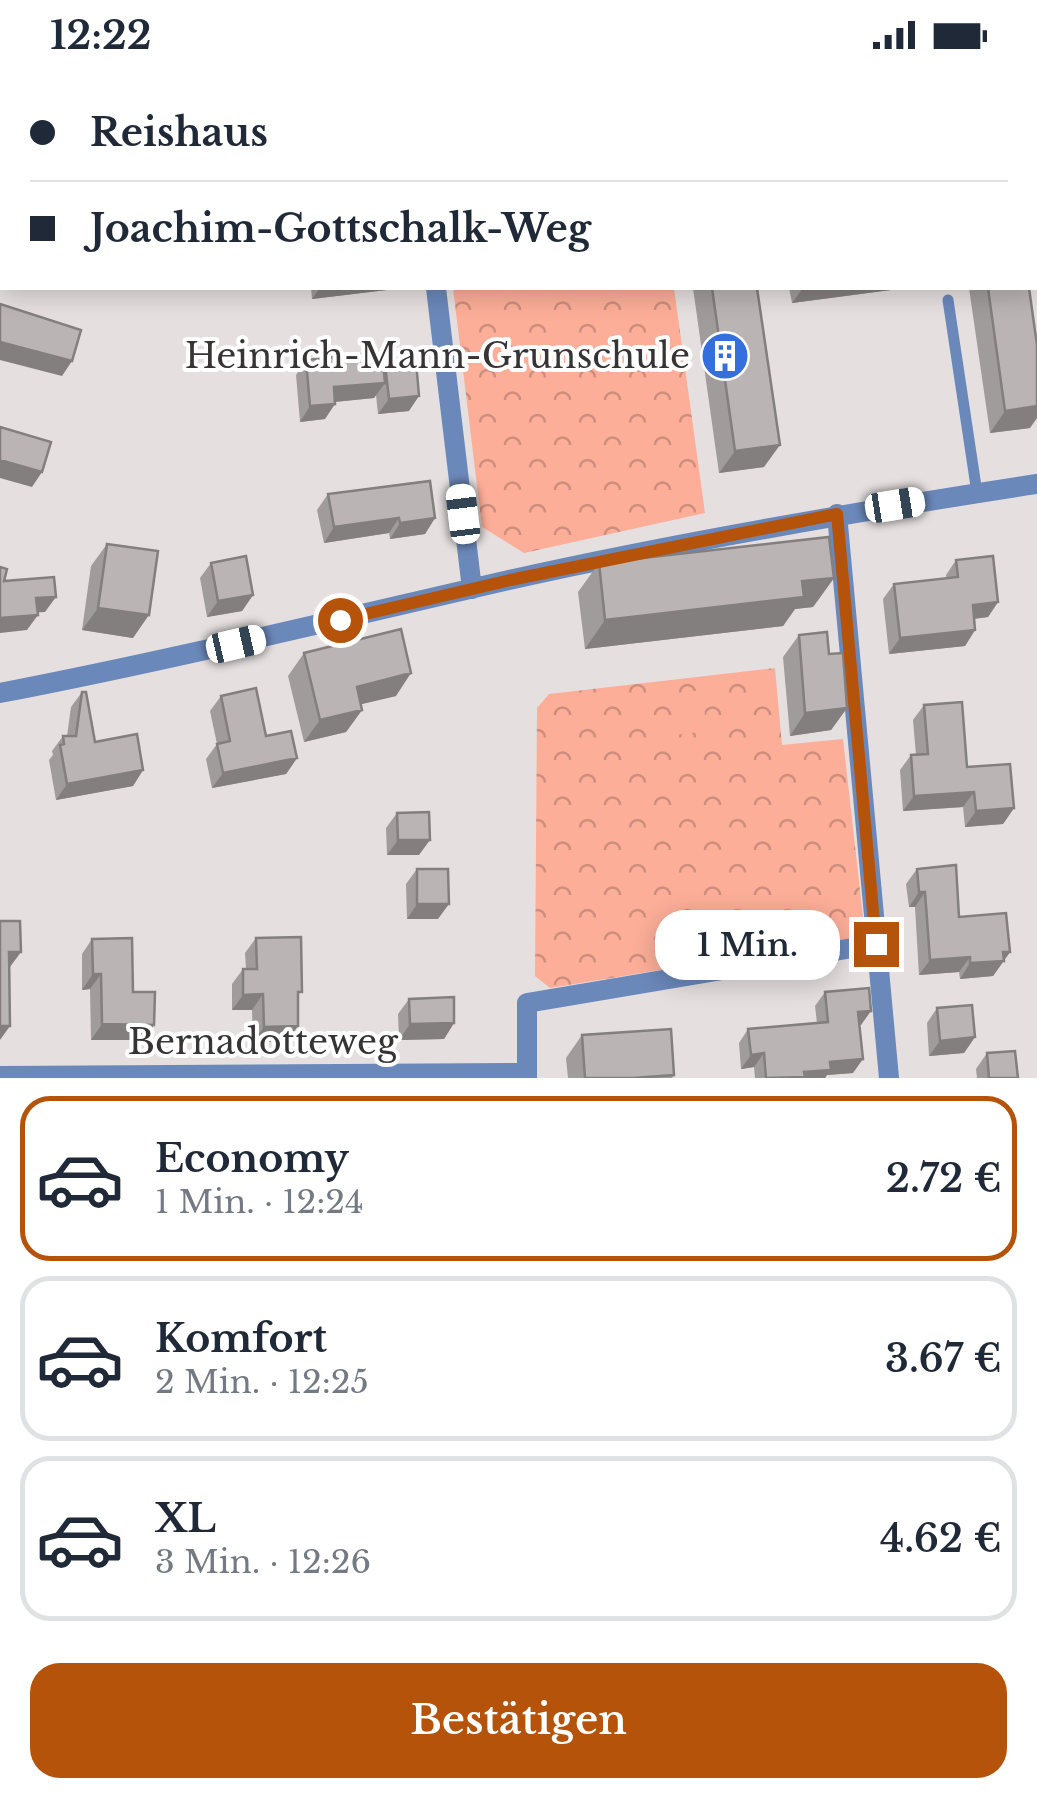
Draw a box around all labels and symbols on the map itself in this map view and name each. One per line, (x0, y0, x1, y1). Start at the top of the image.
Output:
building icon: Heinrich-Mann-Grunschule (699, 330, 751, 382)
place label: Heinrich-Mann-Grunschule (185, 334, 690, 377)
car (444, 482, 482, 546)
car (863, 485, 927, 525)
route start (318, 598, 363, 643)
car (203, 623, 269, 665)
callout: 1 Min. (656, 909, 841, 979)
route end (854, 922, 899, 967)
street label: Bernadotteweg (128, 1020, 399, 1063)

